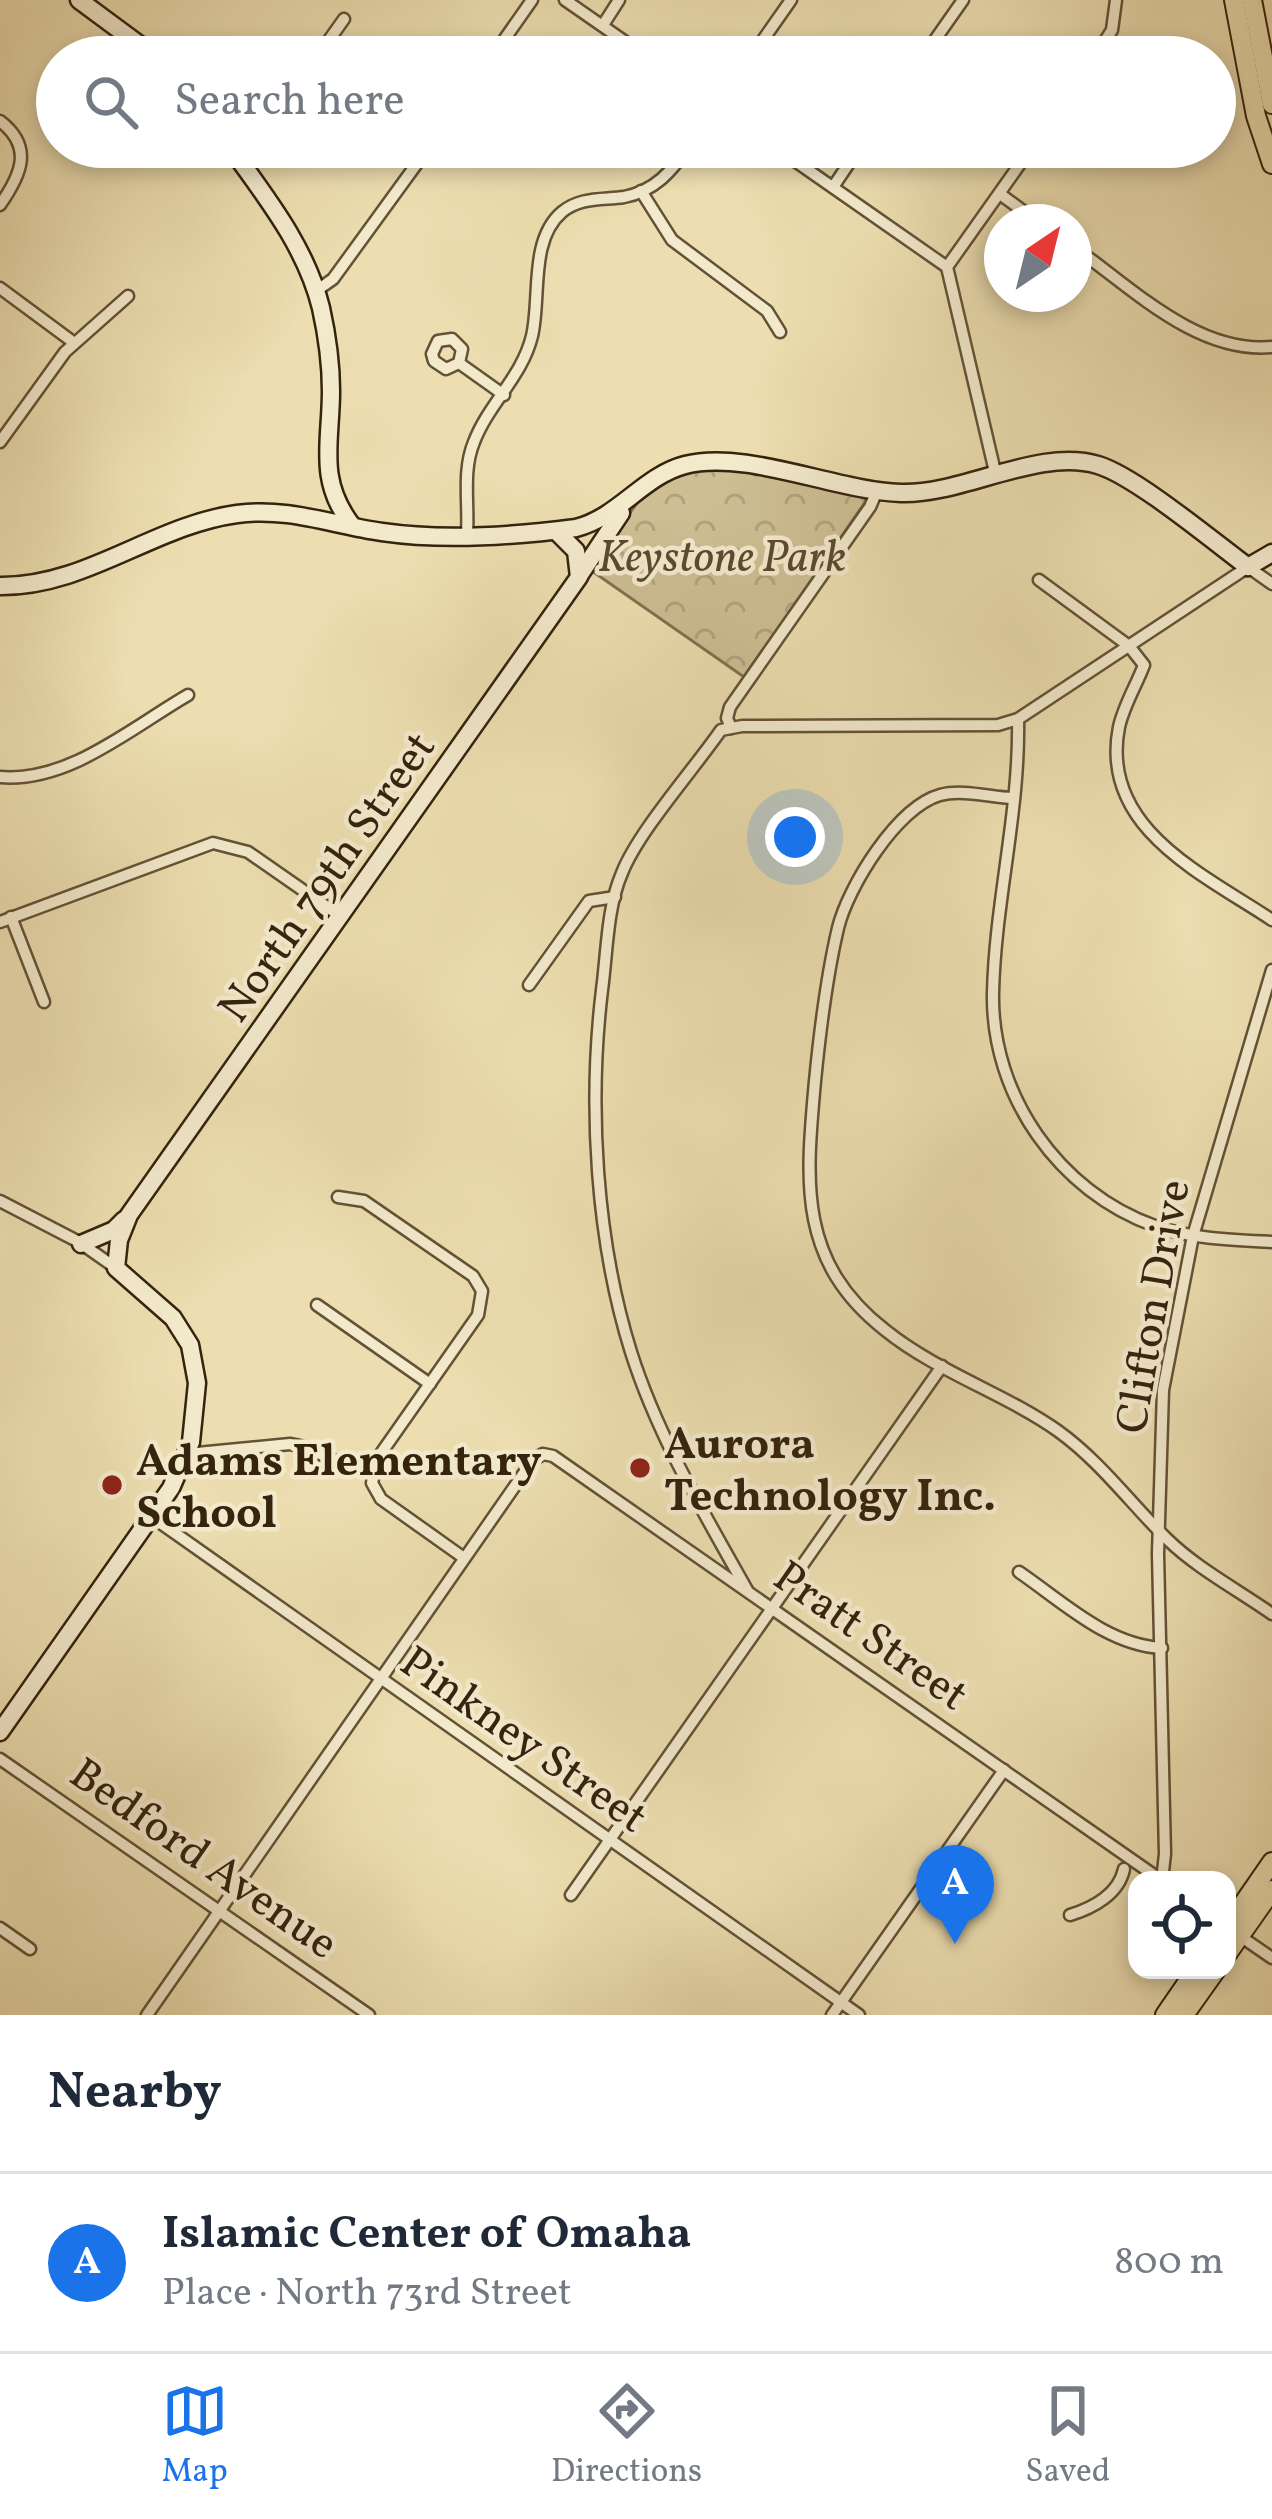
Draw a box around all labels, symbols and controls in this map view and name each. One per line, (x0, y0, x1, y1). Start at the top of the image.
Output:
search box (36, 36, 1236, 168)
icon: search (78, 69, 144, 135)
text: Search here (174, 71, 405, 134)
north arrow (984, 204, 1092, 312)
park label: Keystone Park (598, 528, 846, 591)
street label: North 79th Street (205, 720, 453, 1037)
your location (765, 807, 825, 867)
street label: Clifton Drive (1102, 1175, 1209, 1439)
place label: Aurora Technology Inc. (664, 1415, 996, 1530)
place label: Adams Elementary School (136, 1432, 542, 1547)
marker: Aurora Technology Inc. (627, 1455, 653, 1481)
marker: Adams Elementary School (99, 1472, 125, 1498)
street label: Pratt Street (759, 1547, 980, 1728)
street label: Pinkney Street (386, 1633, 659, 1850)
street label: Bedford Avenue (56, 1745, 349, 1977)
pin: A (916, 1845, 994, 1944)
map controls (1128, 1871, 1236, 1979)
button: locate (1128, 1871, 1236, 1979)
text: Nearby (48, 2058, 222, 2129)
text: Islamic Center of Omaha (162, 2204, 691, 2267)
text: A (73, 2236, 101, 2290)
text: 800 m (1114, 2236, 1224, 2290)
text: Place · North 73rd Street (162, 2267, 572, 2321)
tab: Map (162, 2378, 228, 2496)
tab: Directions (551, 2378, 702, 2496)
tab: Saved (1025, 2378, 1110, 2496)

